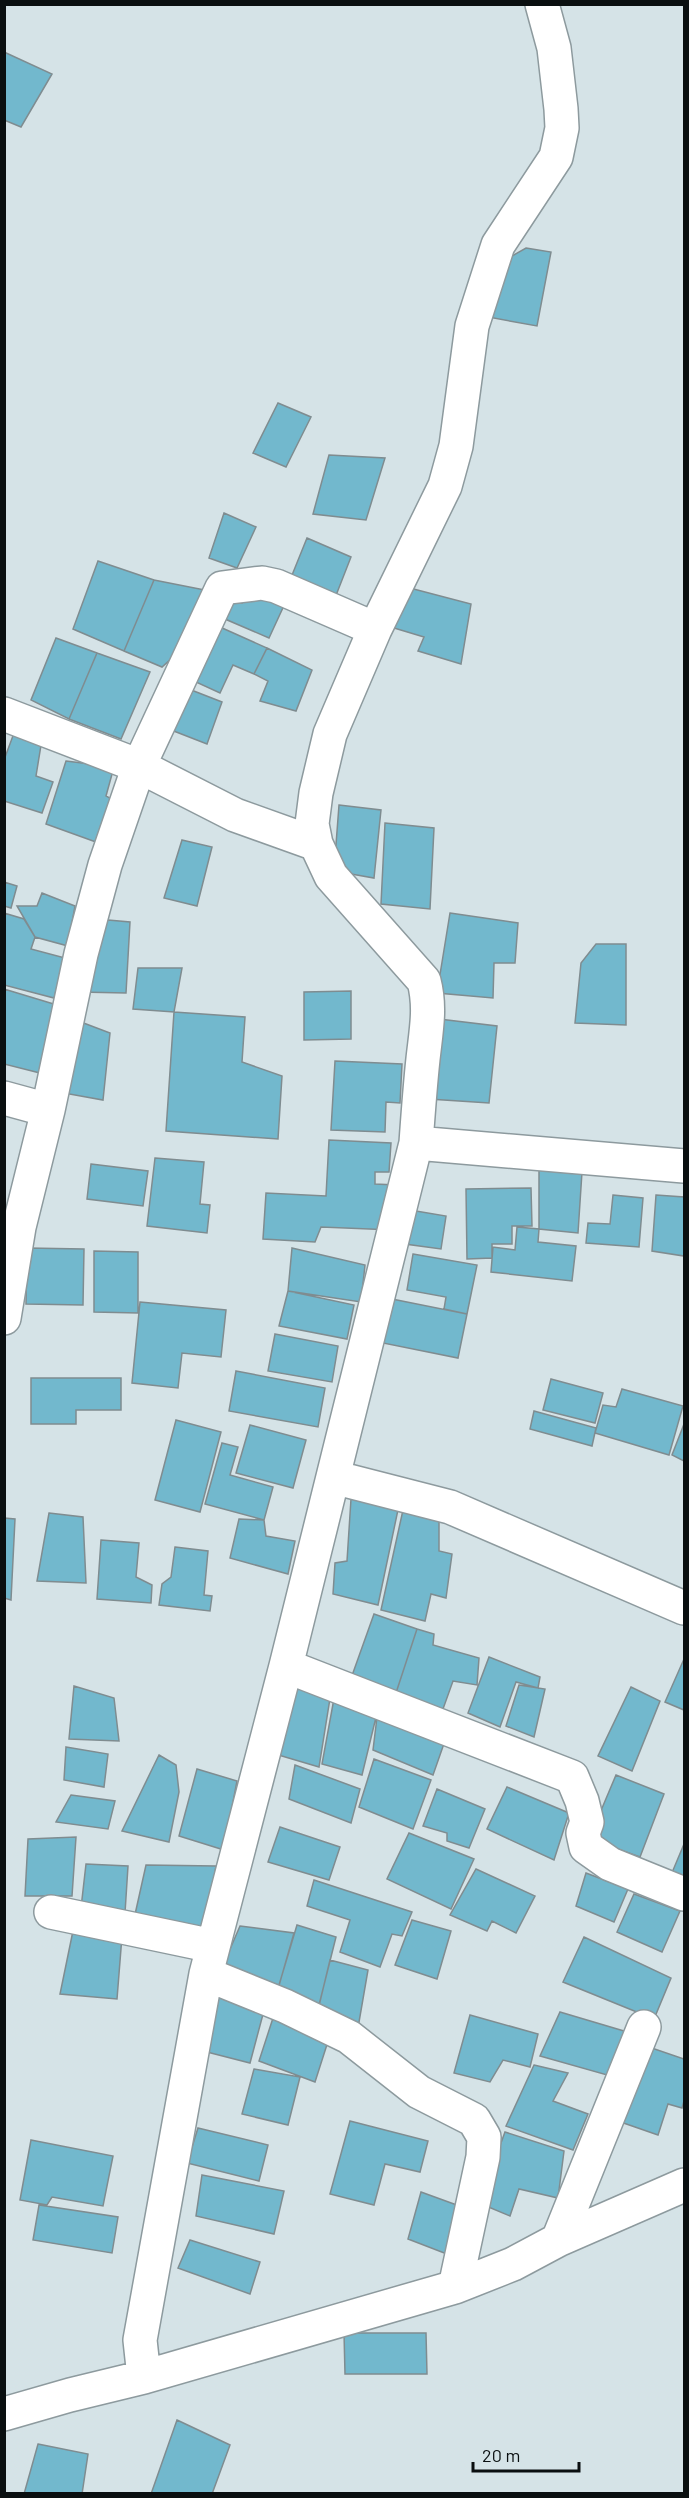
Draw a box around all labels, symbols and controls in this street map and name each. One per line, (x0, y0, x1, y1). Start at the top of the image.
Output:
scale bar (473, 2435, 580, 2473)
text: 20 m (482, 2444, 520, 2466)

